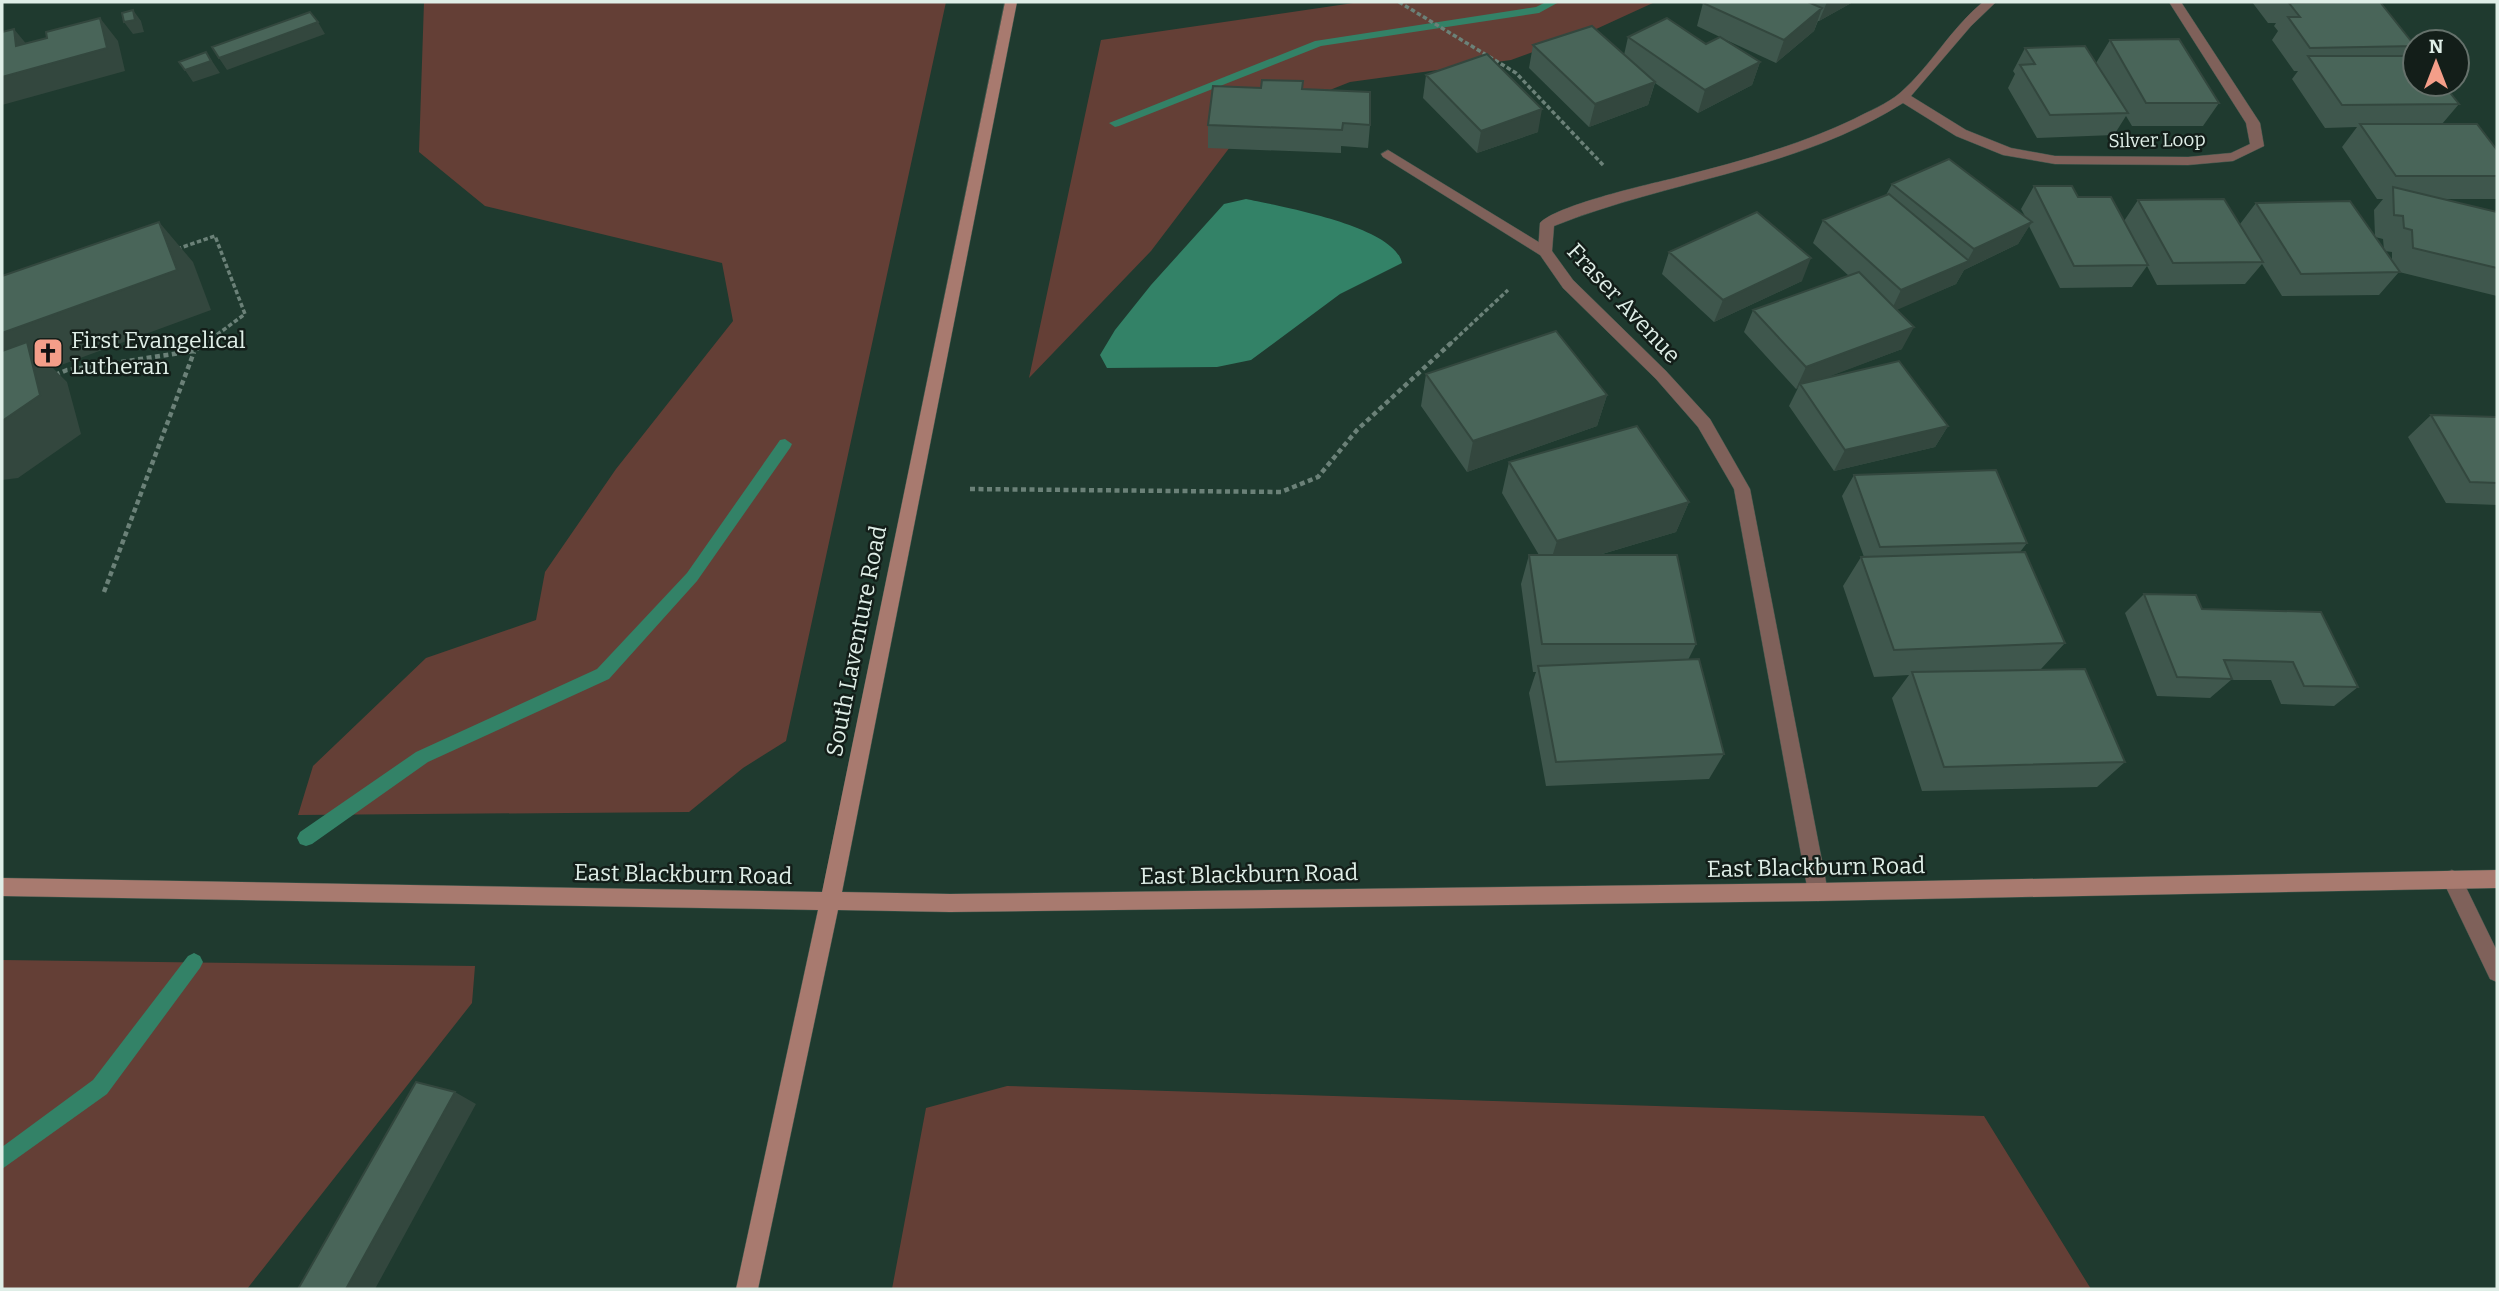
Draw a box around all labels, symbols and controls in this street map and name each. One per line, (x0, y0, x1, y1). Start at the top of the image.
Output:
north arrow (2401, 28, 2471, 98)
text: N (2429, 35, 2444, 58)
street label: Silver Loop (2108, 128, 2206, 152)
street label: Fraser Avenue (1561, 237, 1687, 369)
place label: First Evangelical Lutheran (71, 326, 246, 380)
church icon: First Evangelical Lutheran (31, 336, 65, 370)
street label: South Laventure Road (820, 523, 892, 759)
street label: East Blackburn Road (1707, 851, 1926, 883)
street label: East Blackburn Road (574, 858, 793, 890)
street label: East Blackburn Road (1140, 858, 1359, 890)

